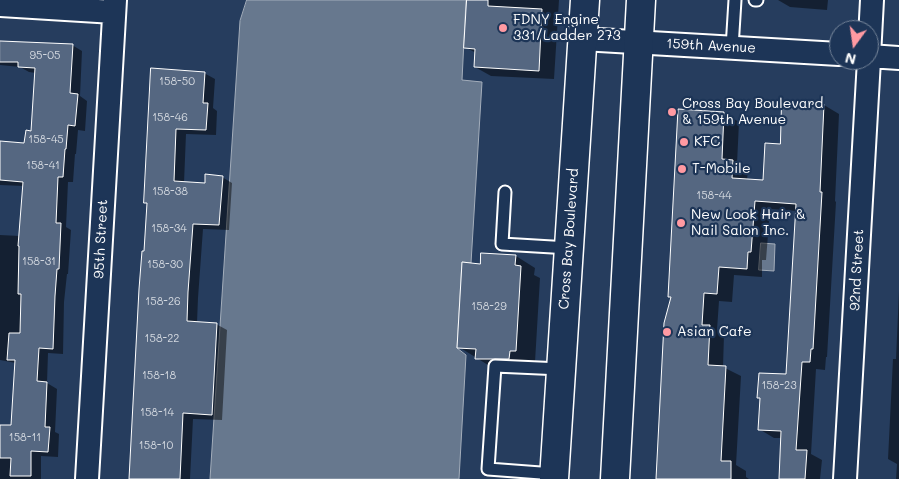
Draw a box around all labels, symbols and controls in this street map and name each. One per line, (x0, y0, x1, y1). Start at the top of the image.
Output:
place label: FDNY Engine 331/Ladder 273 (513, 12, 621, 44)
north arrow (829, 20, 879, 70)
marker: FDNY Engine 331/Ladder 273 (497, 22, 509, 34)
street label: 159th Avenue (666, 35, 756, 57)
house number: 95-05 (30, 49, 60, 63)
text: N (843, 49, 858, 70)
house number: 158-50 (159, 75, 195, 89)
place label: Cross Bay Boulevard & 159th Avenue (682, 96, 823, 128)
marker: Cross Bay Boulevard & 159th Avenue (666, 106, 678, 118)
house number: 158-46 (152, 111, 188, 125)
house number: 158-45 (28, 133, 64, 147)
place label: KFC (694, 134, 720, 150)
marker: KFC (678, 136, 690, 148)
house number: 158-41 (26, 159, 60, 173)
place label: T-Mobile (692, 161, 751, 177)
marker: T-Mobile (676, 163, 688, 175)
street label: Cross Bay Boulevard (556, 168, 582, 310)
house number: 158-38 (152, 185, 188, 199)
house number: 158-44 (696, 189, 732, 203)
street label: 95th Street (91, 199, 111, 279)
place label: New Look Hair & Nail Salon Inc. (691, 207, 806, 240)
marker: New Look Hair & Nail Salon Inc. (675, 217, 687, 229)
house number: 158-34 (151, 222, 187, 236)
street label: 92nd Street (846, 229, 868, 311)
house number: 158-31 (22, 255, 56, 269)
house number: 158-30 (147, 258, 183, 272)
house number: 158-26 (145, 295, 181, 309)
house number: 158-29 (471, 300, 507, 314)
place label: Asian Cafe (677, 324, 752, 340)
marker: Asian Cafe (661, 326, 673, 338)
house number: 158-22 (145, 332, 179, 346)
house number: 158-18 (142, 369, 176, 383)
house number: 158-23 (761, 379, 797, 393)
house number: 158-14 (140, 406, 174, 420)
house number: 158-11 (9, 431, 41, 445)
house number: 158-10 (139, 439, 173, 453)

